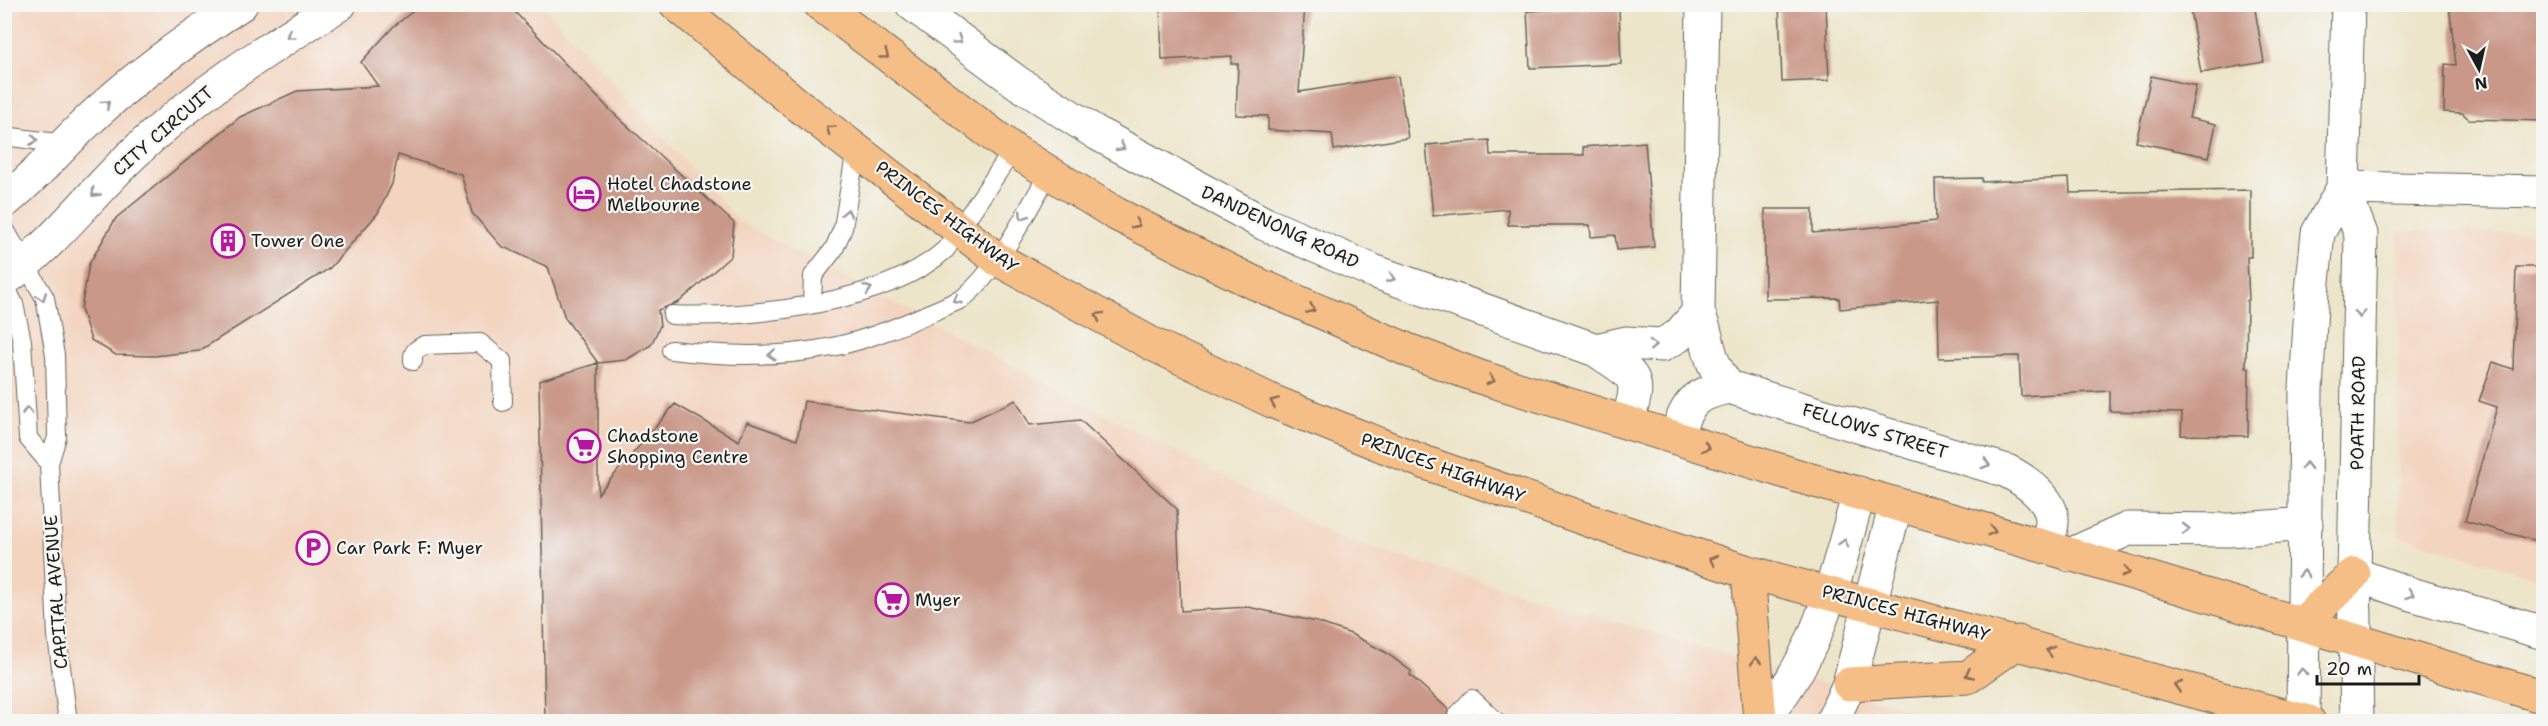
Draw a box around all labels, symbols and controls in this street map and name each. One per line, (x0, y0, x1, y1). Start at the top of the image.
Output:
one-way arrow (286, 28, 296, 40)
one-way arrow (951, 33, 962, 44)
north arrow (2449, 39, 2509, 99)
one-way arrow (878, 48, 889, 59)
text: N (2473, 72, 2489, 95)
street label: CITY CIRCUIT (107, 81, 219, 181)
one-way arrow (99, 100, 110, 111)
one-way arrow (826, 126, 837, 137)
one-way arrow (29, 133, 39, 146)
one-way arrow (1115, 140, 1125, 151)
street label: PRINCES HIGHWAY (871, 155, 1023, 279)
place label: Hotel Chadstone Melbourne (607, 172, 752, 217)
hotel icon: Hotel Chadstone Melbourne (566, 176, 602, 212)
street label: DANDENONG ROAD (1197, 180, 1363, 274)
one-way arrow (91, 186, 102, 196)
one-way arrow (839, 208, 852, 218)
one-way arrow (1019, 210, 1031, 220)
one-way arrow (1130, 217, 1140, 228)
building icon: Tower One (210, 223, 246, 259)
place label: Tower One (251, 229, 345, 253)
one-way arrow (1385, 270, 1395, 283)
one-way arrow (862, 283, 873, 296)
one-way arrow (35, 291, 48, 302)
one-way arrow (953, 293, 963, 304)
one-way arrow (1305, 301, 1316, 313)
one-way arrow (2354, 310, 2367, 319)
one-way arrow (1095, 311, 1105, 323)
one-way arrow (1649, 338, 1658, 351)
one-way arrow (767, 348, 776, 361)
street label: POATH ROAD (2345, 355, 2371, 470)
one-way arrow (1485, 373, 1496, 385)
one-way arrow (1269, 397, 1280, 409)
street label: FELLOWS STREET (1799, 397, 1951, 465)
one-way arrow (20, 407, 33, 416)
place label: Chadstone Shopping Centre (607, 424, 749, 469)
street label: PRINCES HIGHWAY (1358, 427, 1529, 509)
supermarket icon: Chadstone Shopping Centre (566, 428, 602, 464)
one-way arrow (1700, 440, 1711, 452)
one-way arrow (1980, 457, 1991, 469)
one-way arrow (2300, 461, 2312, 470)
street label: CAPITAL AVENUE (39, 514, 73, 670)
one-way arrow (2181, 523, 2190, 535)
one-way arrow (1987, 524, 1997, 537)
parking icon: Car Park F: Myer (295, 530, 331, 566)
place label: Car Park F: Myer (336, 536, 483, 560)
one-way arrow (1837, 538, 1849, 549)
one-way arrow (1708, 555, 1719, 568)
one-way arrow (2120, 565, 2131, 577)
one-way arrow (2297, 570, 2310, 579)
street label: PRINCES HIGHWAY (1819, 579, 1993, 647)
supermarket icon: Myer (874, 582, 910, 618)
one-way arrow (2404, 587, 2415, 599)
place label: Myer (915, 588, 961, 612)
one-way arrow (2045, 646, 2056, 658)
scale bar (2317, 648, 2419, 686)
one-way arrow (1750, 657, 1763, 666)
text: 20 m (2326, 657, 2372, 681)
one-way arrow (1965, 667, 1976, 679)
one-way arrow (2296, 668, 2308, 677)
one-way arrow (2173, 680, 2183, 693)

